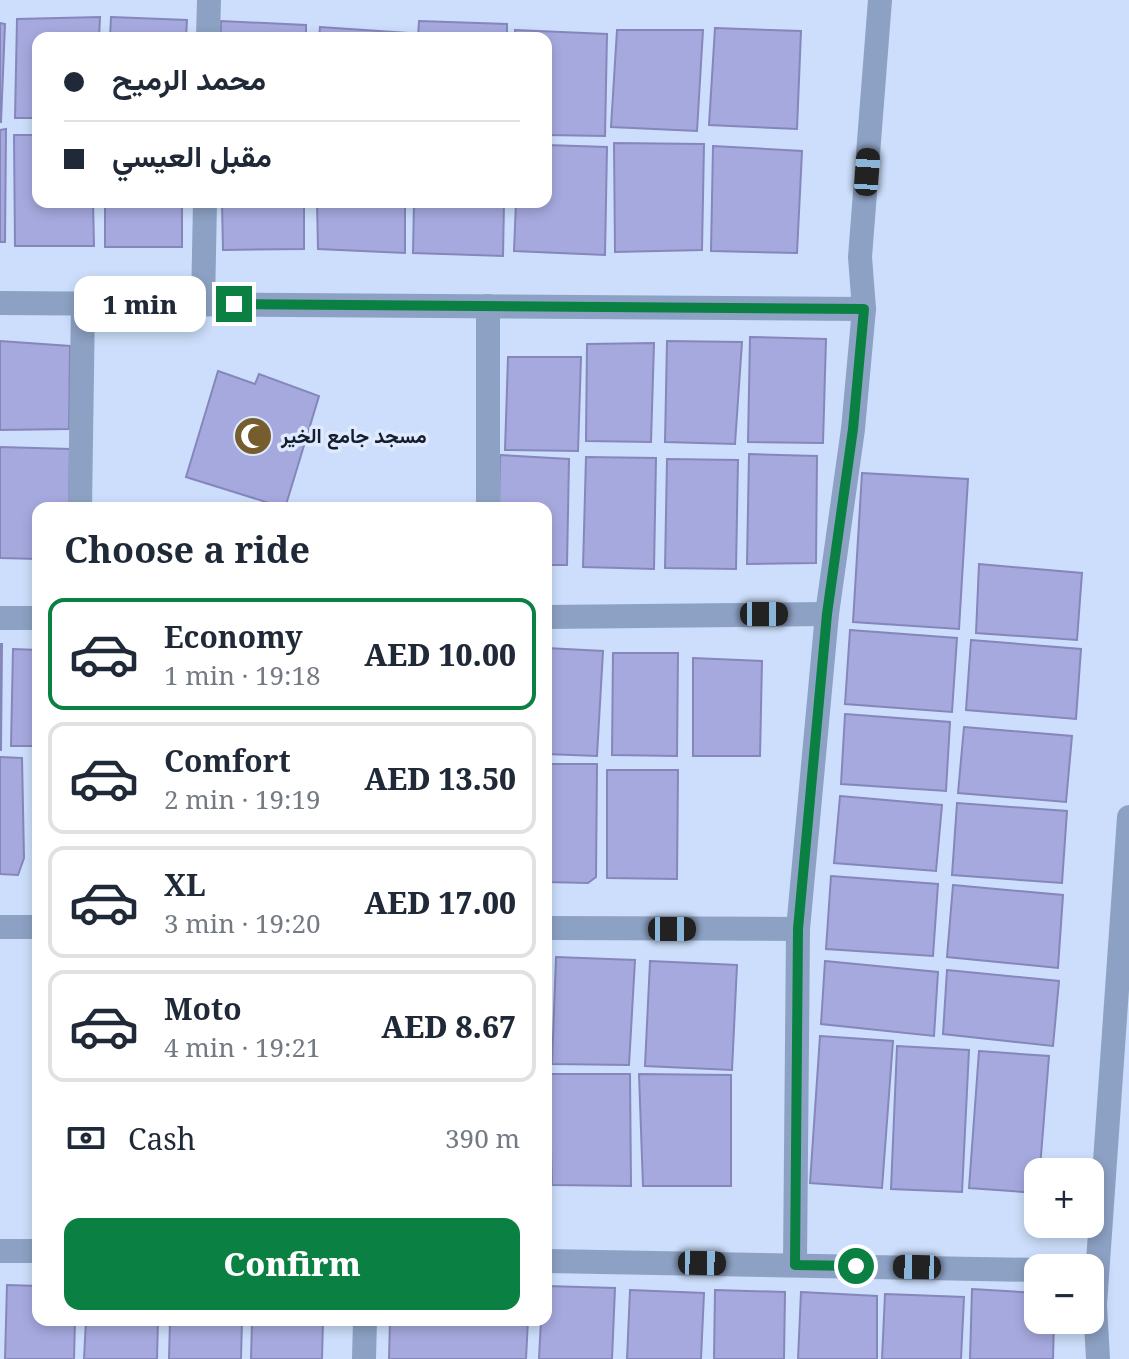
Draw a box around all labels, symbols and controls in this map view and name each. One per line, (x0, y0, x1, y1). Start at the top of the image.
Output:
text: محمد الرميح (112, 58, 266, 99)
text: مقبل العيسي (112, 135, 272, 176)
car (853, 147, 881, 197)
callout: 1 min (74, 276, 206, 332)
text: 1 min (103, 286, 177, 322)
route end (216, 286, 252, 322)
mosque icon: مسجد جامع الخير (232, 415, 274, 457)
place label: مسجد جامع الخير (280, 422, 427, 450)
text: Choose a ride (64, 525, 310, 574)
car (740, 602, 788, 626)
text: Economy (164, 616, 303, 657)
icon: car (68, 618, 140, 690)
text: AED 10.00 (364, 634, 516, 675)
text: 1 min · 19:18 (164, 657, 321, 693)
text: Comfort (164, 740, 291, 781)
icon: car (68, 742, 140, 814)
text: AED 13.50 (364, 758, 516, 799)
text: 2 min · 19:19 (164, 781, 321, 817)
text: XL (164, 864, 206, 905)
icon: car (68, 866, 140, 938)
text: AED 17.00 (364, 882, 516, 923)
text: 3 min · 19:20 (164, 905, 321, 941)
car (648, 917, 696, 941)
text: Moto (164, 988, 242, 1029)
icon: car (68, 990, 140, 1062)
text: AED 8.67 (381, 1006, 516, 1047)
text: 4 min · 19:21 (164, 1029, 321, 1065)
icon: cash (64, 1116, 108, 1160)
text: Cash (128, 1118, 196, 1159)
text: 390 m (445, 1120, 520, 1156)
map controls (1024, 1158, 1104, 1334)
button: + (1024, 1158, 1104, 1238)
button: Confirm (64, 1218, 520, 1310)
route start (838, 1248, 874, 1284)
car (678, 1251, 726, 1275)
button: − (1024, 1254, 1104, 1334)
car (893, 1255, 941, 1279)

